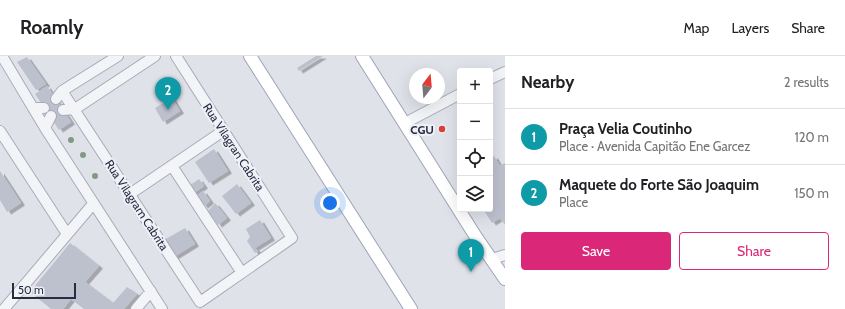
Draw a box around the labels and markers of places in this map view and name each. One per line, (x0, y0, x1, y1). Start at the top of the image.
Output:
pin: 2 (155, 77, 181, 110)
place label: CGU (410, 122, 434, 137)
marker: CGU (437, 124, 447, 134)
pin: 1 (458, 239, 484, 272)

